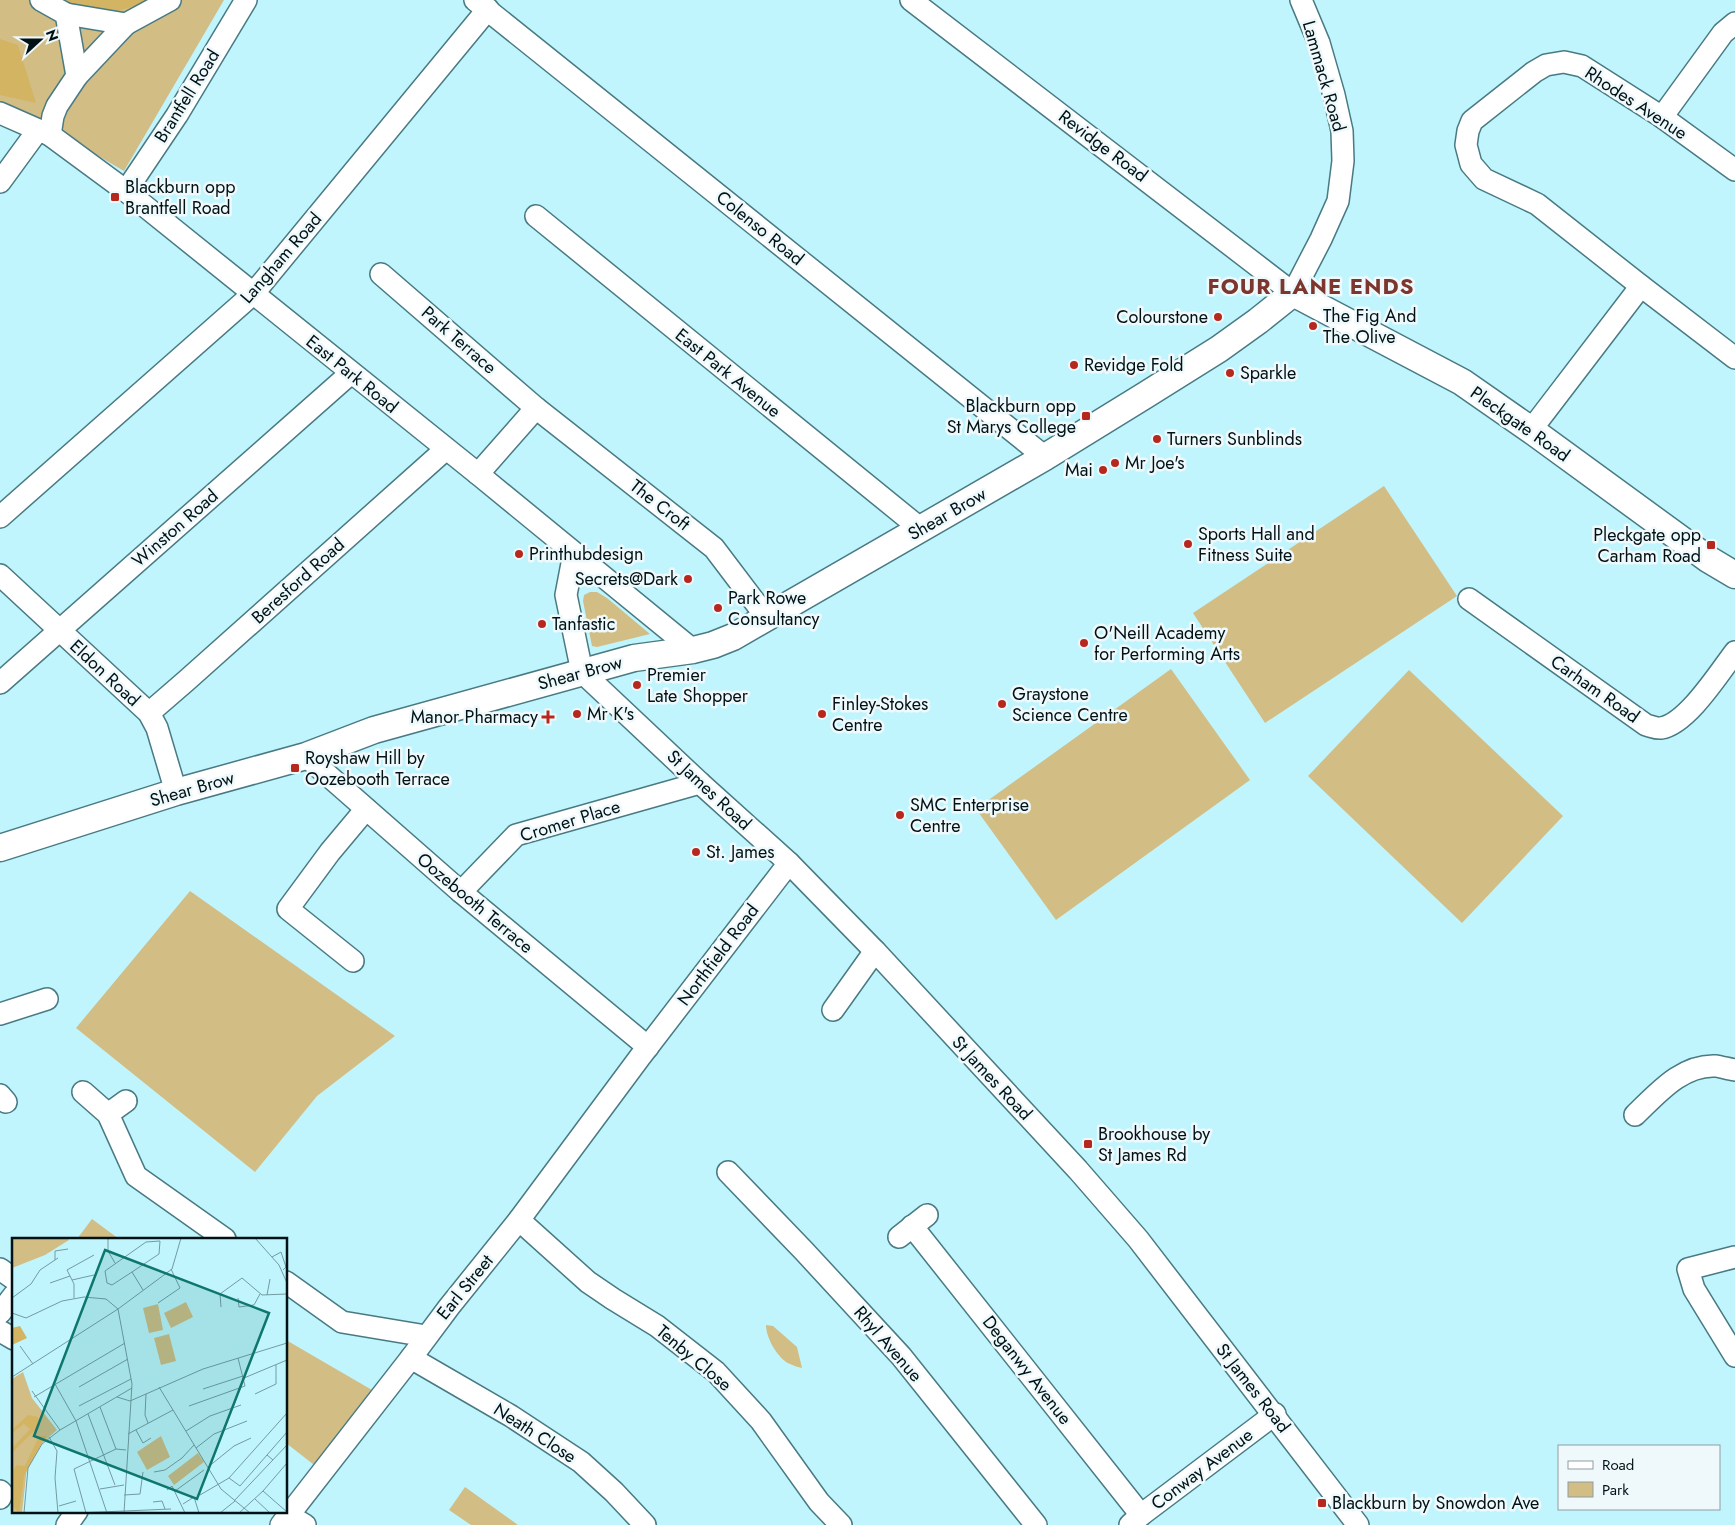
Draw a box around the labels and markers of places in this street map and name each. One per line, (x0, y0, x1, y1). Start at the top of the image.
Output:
place label: Blackburn opp Brantfell Road (125, 174, 235, 221)
marker: Blackburn opp Brantfell Road (109, 191, 121, 203)
place label: The Fig And The Olive (1323, 303, 1416, 350)
place label: Colourstone (1116, 304, 1208, 330)
marker: Colourstone (1212, 311, 1224, 323)
marker: The Fig And The Olive (1307, 320, 1319, 332)
place label: Revidge Fold (1084, 352, 1184, 378)
marker: Revidge Fold (1068, 359, 1080, 371)
place label: Sparkle (1240, 360, 1296, 386)
marker: Sparkle (1224, 367, 1236, 379)
place label: Blackburn opp St Marys College (947, 393, 1076, 440)
marker: Blackburn opp St Marys College (1080, 410, 1092, 422)
place label: Turners Sunblinds (1167, 426, 1302, 452)
marker: Turners Sunblinds (1151, 433, 1163, 445)
place label: Mr Joe's (1125, 450, 1185, 476)
place label: Mai (1065, 457, 1093, 483)
marker: Mr Joe's (1109, 457, 1121, 469)
marker: Mai (1097, 464, 1109, 476)
place label: Sports Hall and Fitness Suite (1198, 521, 1315, 568)
place label: Pleckgate opp Carham Road (1593, 522, 1701, 569)
marker: Sports Hall and Fitness Suite (1182, 538, 1194, 550)
marker: Pleckgate opp Carham Road (1705, 539, 1717, 551)
place label: Printhubdesign (529, 541, 643, 567)
marker: Printhubdesign (513, 548, 525, 560)
place label: Secrets@Dark (575, 566, 678, 592)
marker: Secrets@Dark (682, 573, 694, 585)
place label: Park Rowe Consultancy (728, 585, 819, 632)
marker: Park Rowe Consultancy (712, 602, 724, 614)
place label: Tanfastic (552, 611, 615, 637)
marker: Tanfastic (536, 618, 548, 630)
place label: O'Neill Academy for Performing Arts (1094, 620, 1240, 667)
marker: O'Neill Academy for Performing Arts (1078, 637, 1090, 649)
place label: Premier Late Shopper (647, 662, 749, 709)
marker: Premier Late Shopper (631, 679, 643, 691)
place label: Graystone Science Centre (1012, 681, 1128, 728)
place label: Finley-Stokes Centre (832, 691, 928, 738)
marker: Graystone Science Centre (996, 698, 1008, 710)
place label: Mr K's (587, 701, 634, 727)
place label: Manor Pharmacy (411, 704, 538, 730)
marker: Mr K's (571, 708, 583, 720)
marker: Finley-Stokes Centre (816, 708, 828, 720)
marker: Manor Pharmacy (542, 711, 554, 723)
place label: Royshaw Hill by Oozebooth Terrace (305, 745, 450, 792)
marker: Royshaw Hill by Oozebooth Terrace (289, 762, 301, 774)
place label: SMC Enterprise Centre (910, 792, 1029, 839)
marker: SMC Enterprise Centre (894, 809, 906, 821)
place label: St. James (706, 839, 775, 865)
marker: St. James (690, 846, 702, 858)
place label: Brookhouse by St James Rd (1098, 1121, 1210, 1168)
marker: Brookhouse by St James Rd (1082, 1138, 1094, 1150)
place label: Blackburn by Snowdon Ave (1332, 1490, 1539, 1516)
marker: Blackburn by Snowdon Ave (1316, 1497, 1328, 1509)

